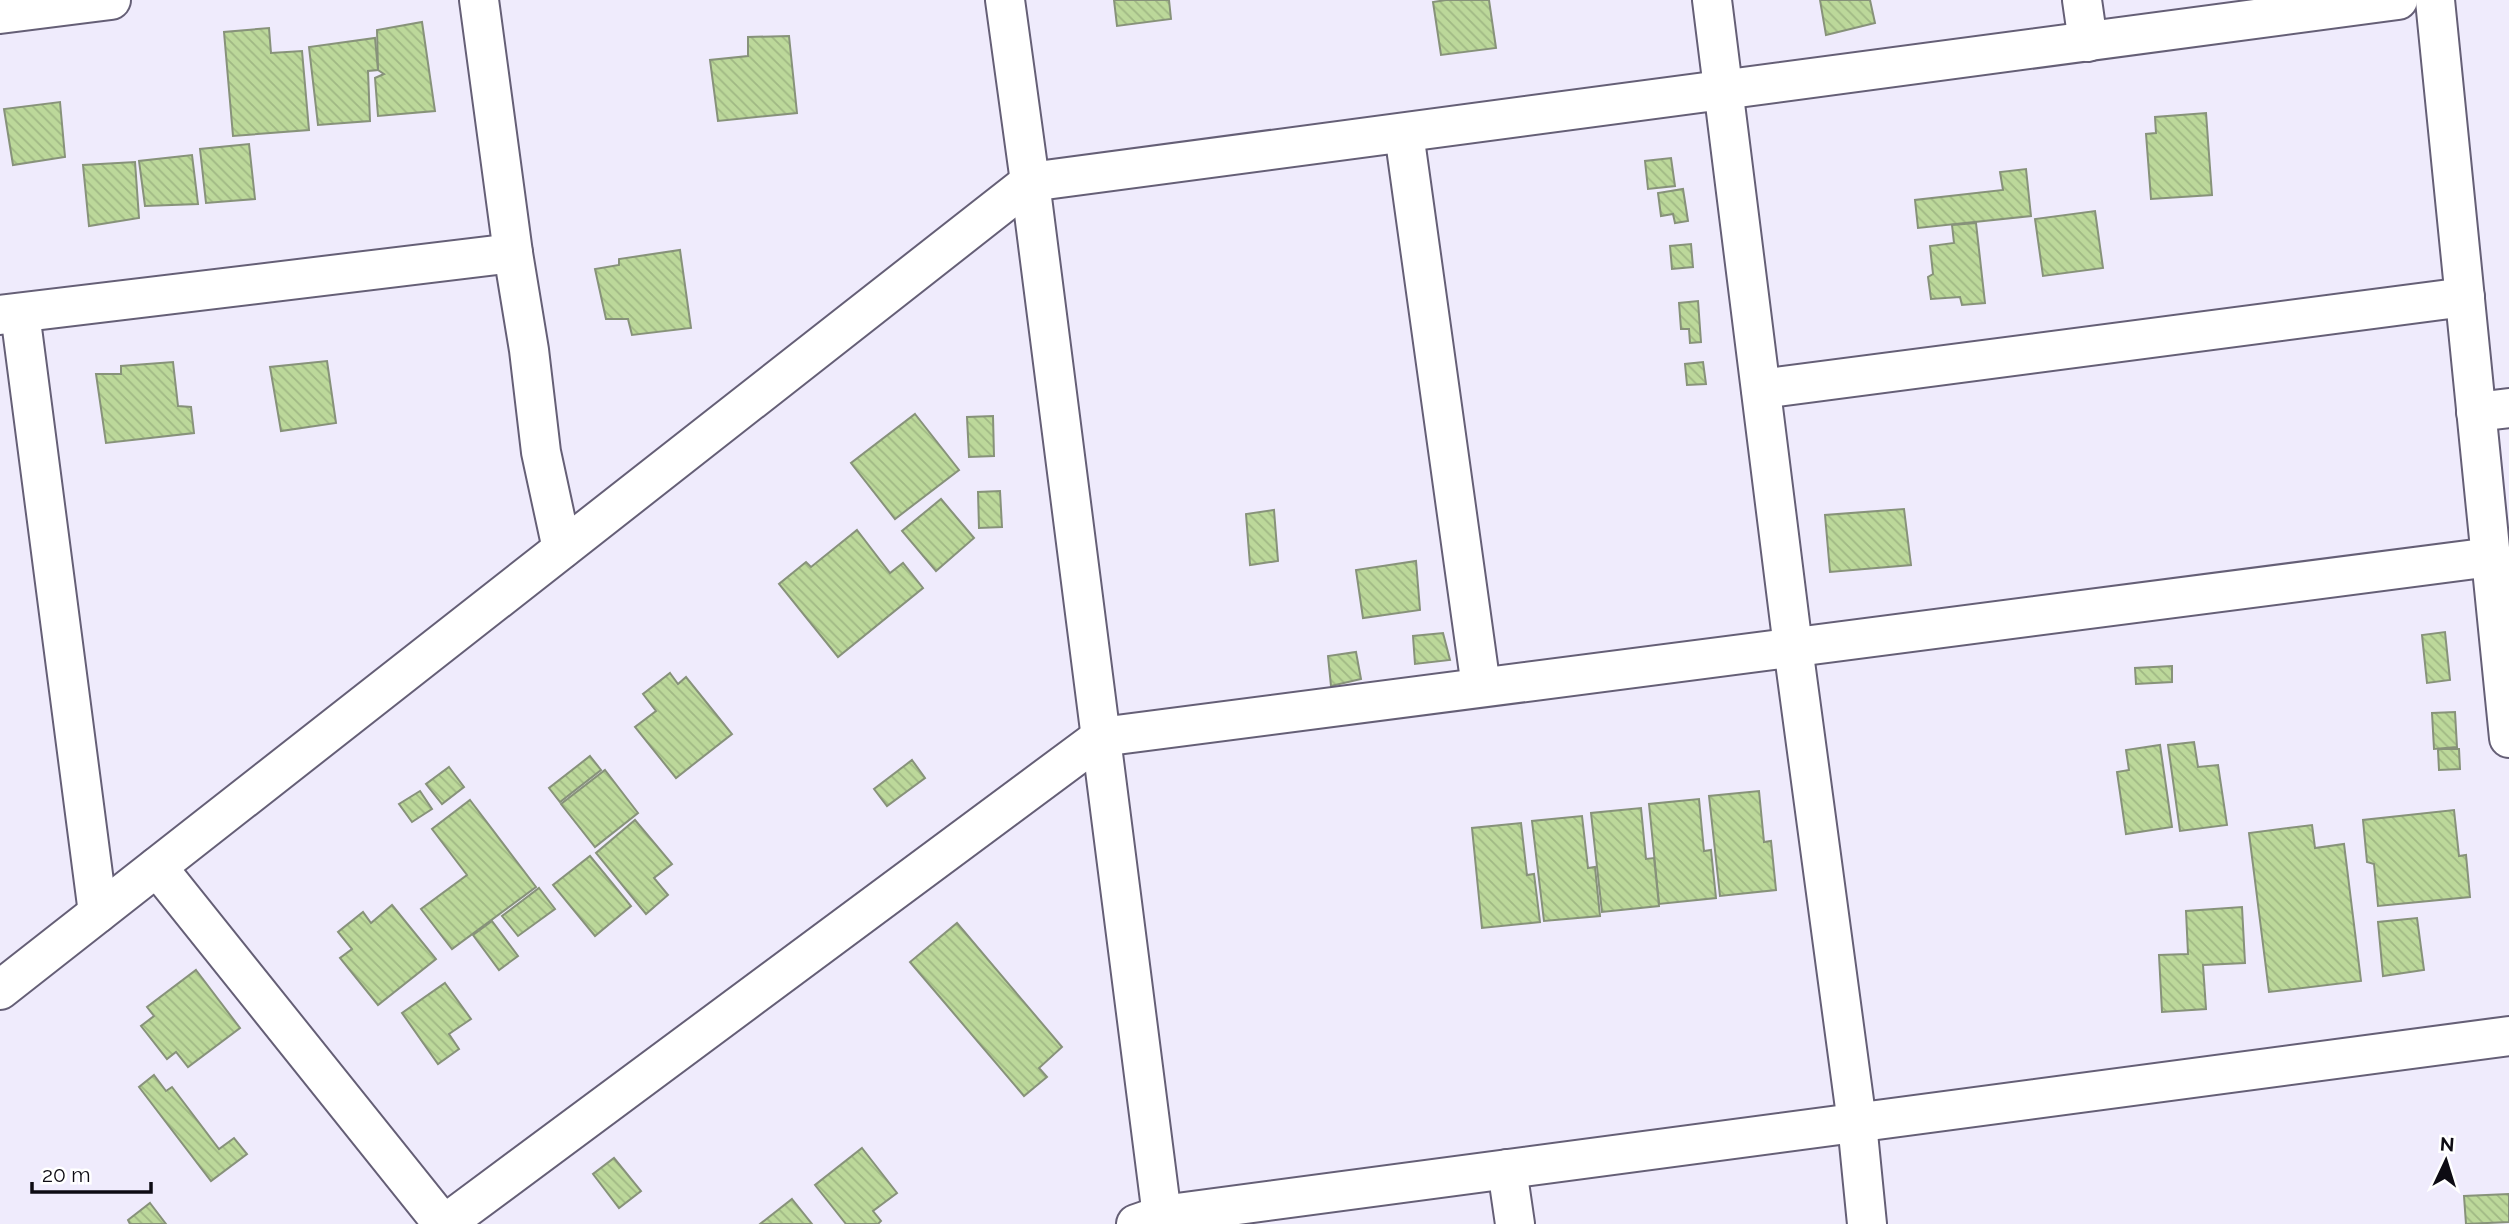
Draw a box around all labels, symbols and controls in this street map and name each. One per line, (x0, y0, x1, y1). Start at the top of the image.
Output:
north arrow (2411, 1126, 2481, 1196)
text: N (2439, 1133, 2455, 1156)
scale bar (32, 1150, 150, 1194)
text: 20 m (42, 1162, 90, 1187)

